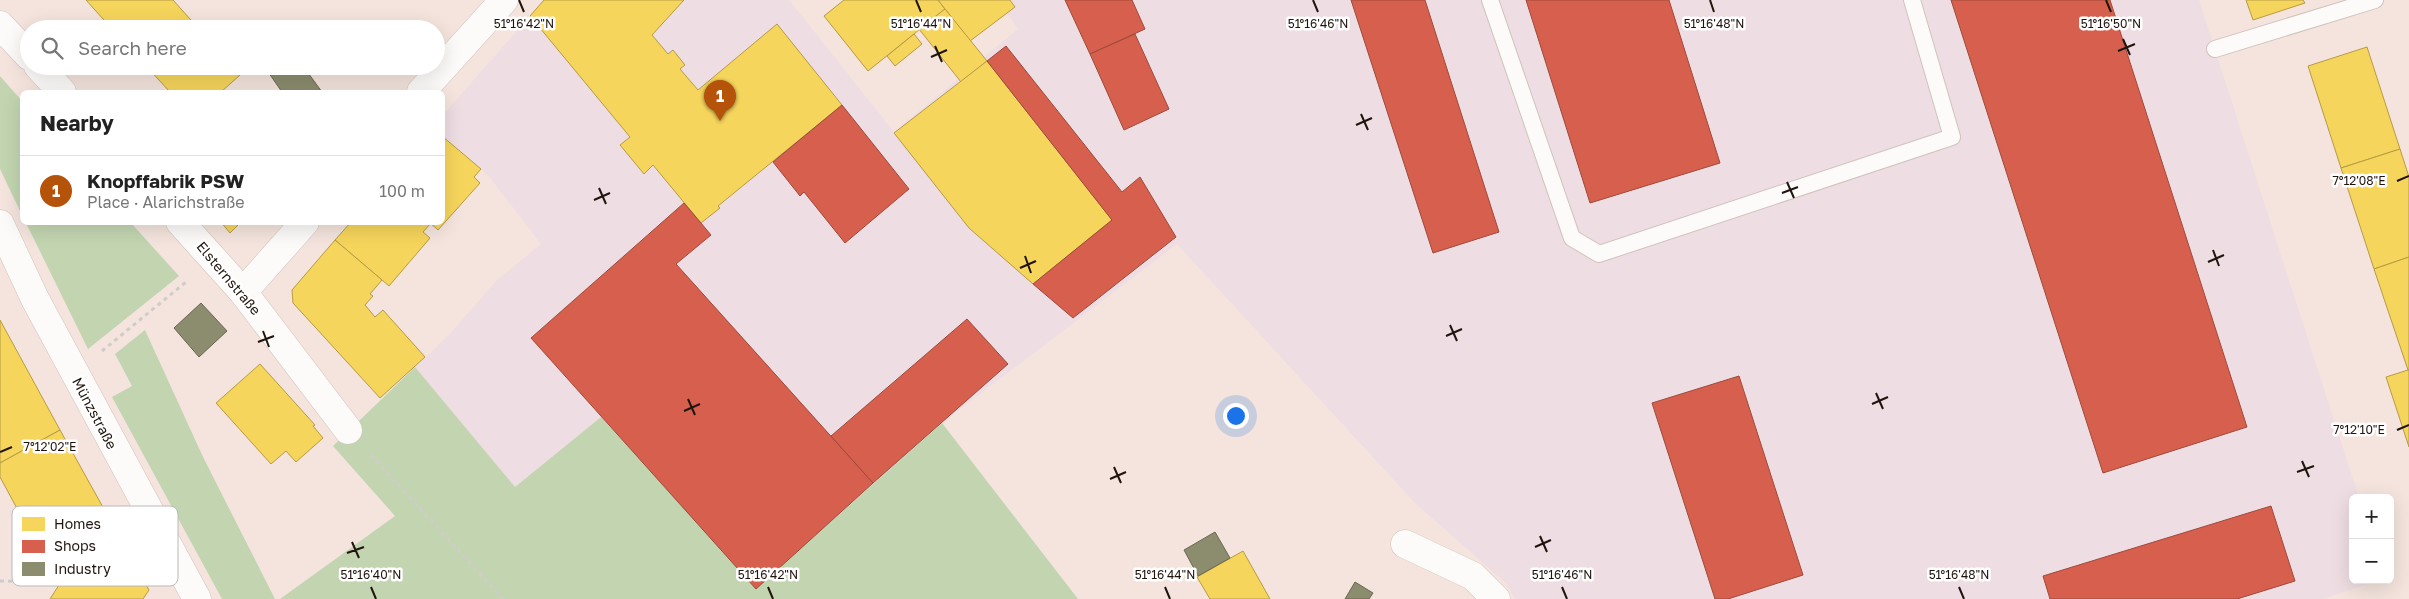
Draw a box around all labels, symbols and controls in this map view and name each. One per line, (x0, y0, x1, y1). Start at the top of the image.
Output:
text: 51°16'42"N (494, 16, 554, 31)
text: 51°16'44"N (891, 16, 951, 31)
text: 51°16'46"N (1288, 16, 1348, 31)
text: 51°16'48"N (1684, 16, 1744, 31)
text: 51°16'50"N (2081, 16, 2141, 31)
search box (20, 20, 445, 75)
icon: search (38, 34, 66, 62)
text: Search here (78, 36, 187, 59)
pin: 1 (704, 80, 736, 121)
text: Nearby (40, 110, 114, 136)
text: Knopffabrik PSW (87, 169, 244, 192)
text: 7°12'08"E (2332, 173, 2386, 188)
text: 1 (52, 181, 60, 201)
text: 100 m (379, 181, 425, 201)
text: Place · Alarichstraße (87, 192, 245, 212)
street label: Elsternstraße (193, 238, 265, 318)
street label: Münzstraße (69, 374, 121, 452)
your location (1223, 403, 1249, 429)
text: 7°12'10"E (2333, 422, 2385, 437)
text: 7°12'02"E (24, 439, 76, 454)
map controls (2349, 494, 2394, 584)
button: + (2349, 494, 2394, 539)
legend (12, 506, 178, 586)
text: Homes (54, 515, 101, 532)
text: Shops (54, 537, 96, 554)
button: − (2349, 539, 2394, 584)
text: Industry (54, 560, 111, 577)
text: 51°16'40"N (341, 567, 401, 582)
text: 51°16'42"N (738, 567, 798, 582)
text: 51°16'44"N (1135, 567, 1195, 582)
text: 51°16'46"N (1532, 567, 1592, 582)
text: 51°16'48"N (1929, 567, 1989, 582)

